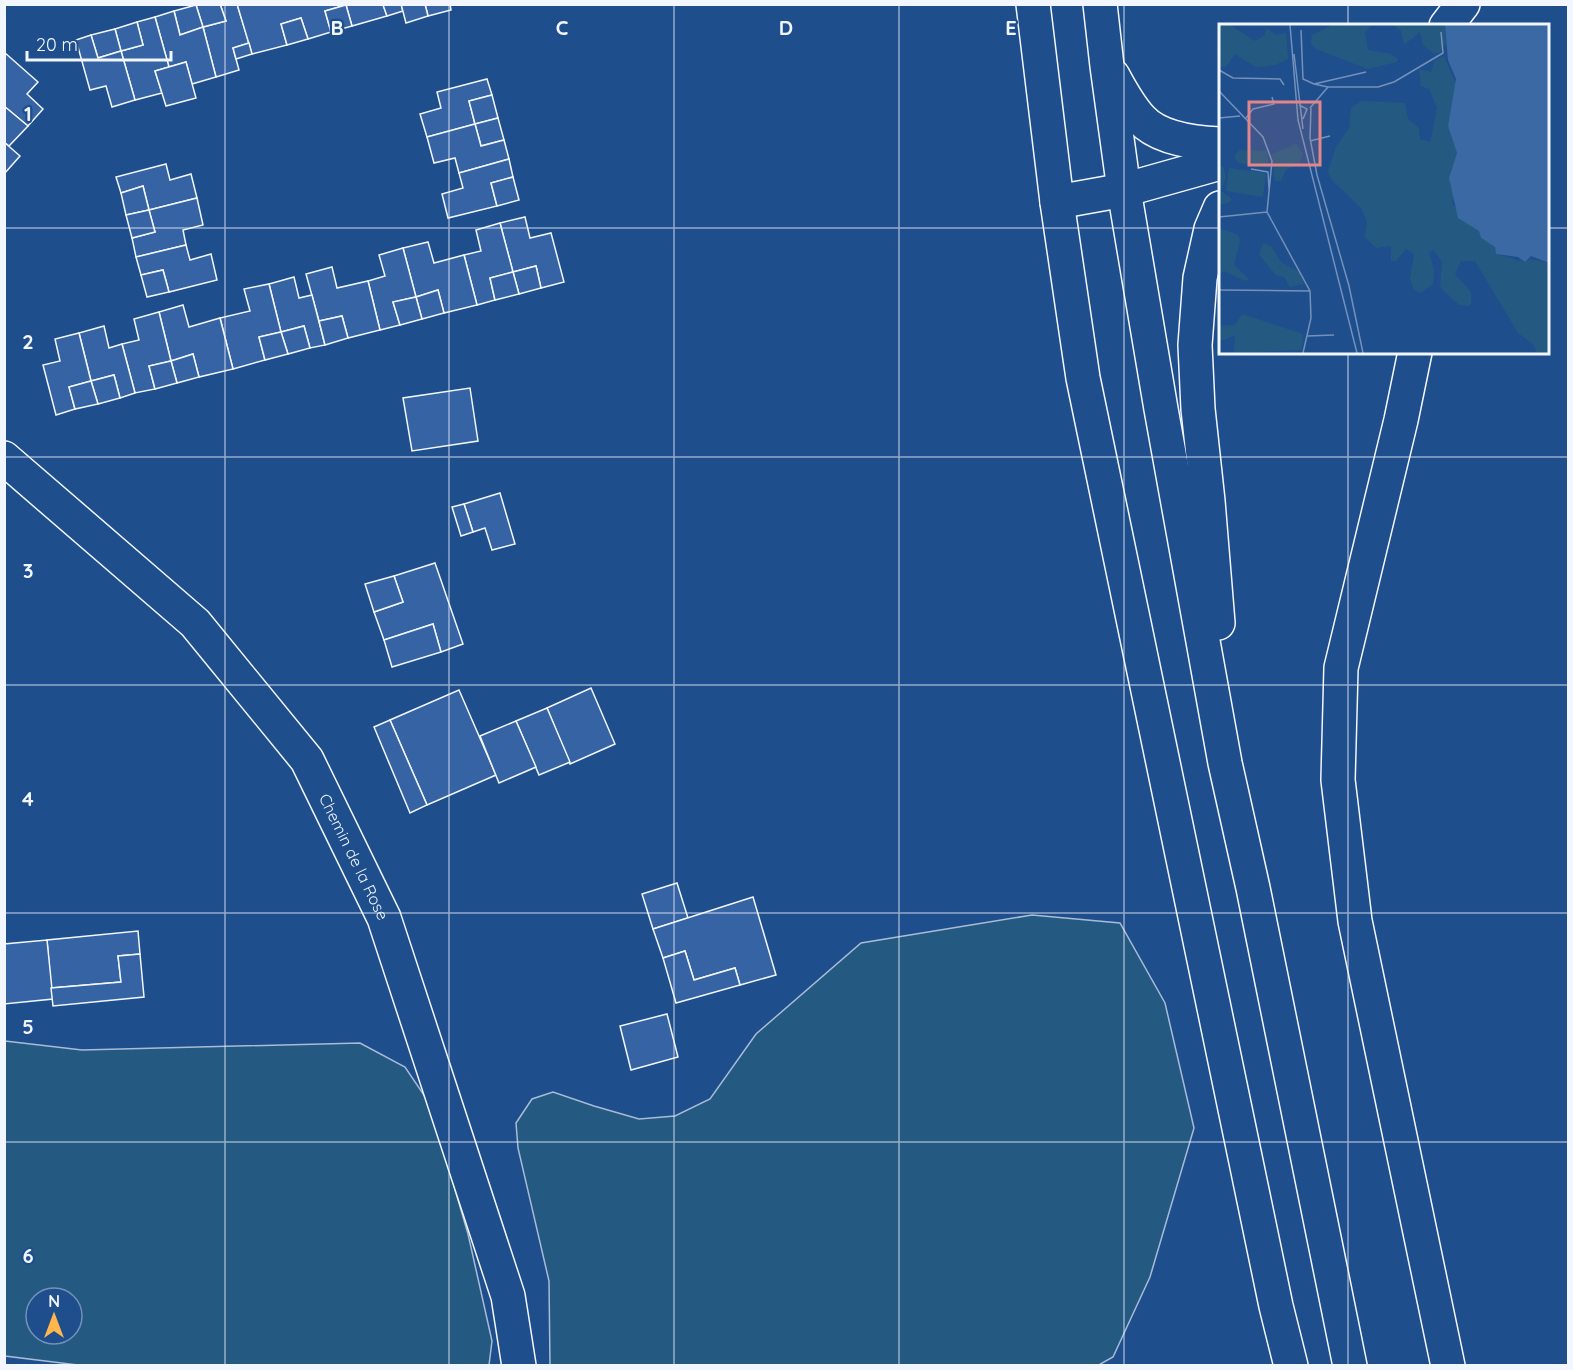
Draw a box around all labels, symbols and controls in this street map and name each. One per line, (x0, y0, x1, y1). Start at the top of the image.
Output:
text: B (330, 15, 344, 40)
text: C (556, 15, 569, 40)
text: D (779, 15, 793, 40)
text: E (1005, 15, 1017, 40)
scale bar (27, 24, 171, 62)
inset map (1219, 24, 1549, 354)
text: 20 m (36, 33, 78, 56)
text: 1 (24, 101, 32, 126)
text: 2 (22, 329, 34, 354)
text: 3 (23, 558, 33, 583)
text: 4 (22, 786, 34, 811)
street label: Chemin de la Rose (315, 790, 393, 923)
text: 5 (22, 1014, 34, 1039)
text: 6 (22, 1243, 34, 1268)
north arrow (24, 1286, 84, 1346)
text: N (48, 1291, 60, 1311)

